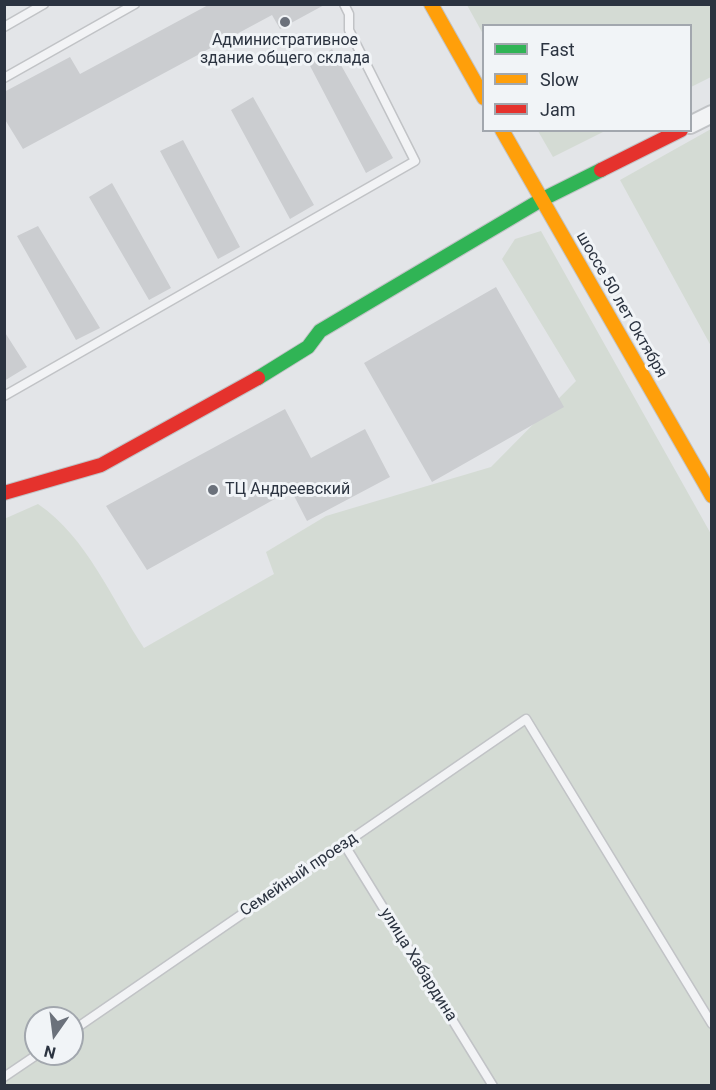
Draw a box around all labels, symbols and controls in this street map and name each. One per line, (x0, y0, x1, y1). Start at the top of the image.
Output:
marker: Административное здание общего склада (278, 15, 292, 29)
legend (482, 24, 692, 132)
place label: Административное здание общего склада (200, 31, 370, 69)
text: Fast (540, 39, 575, 60)
text: Slow (540, 69, 579, 90)
text: Jam (540, 99, 576, 120)
street label: шоссе 50 лет Октября (571, 229, 671, 381)
place label: ТЦ Андреевский (225, 480, 350, 500)
marker: ТЦ Андреевский (206, 483, 220, 497)
street label: Семейный проезд (237, 829, 361, 921)
street label: улица Хабардина (375, 905, 461, 1025)
north arrow (24, 1006, 84, 1066)
text: N (42, 1041, 58, 1063)

